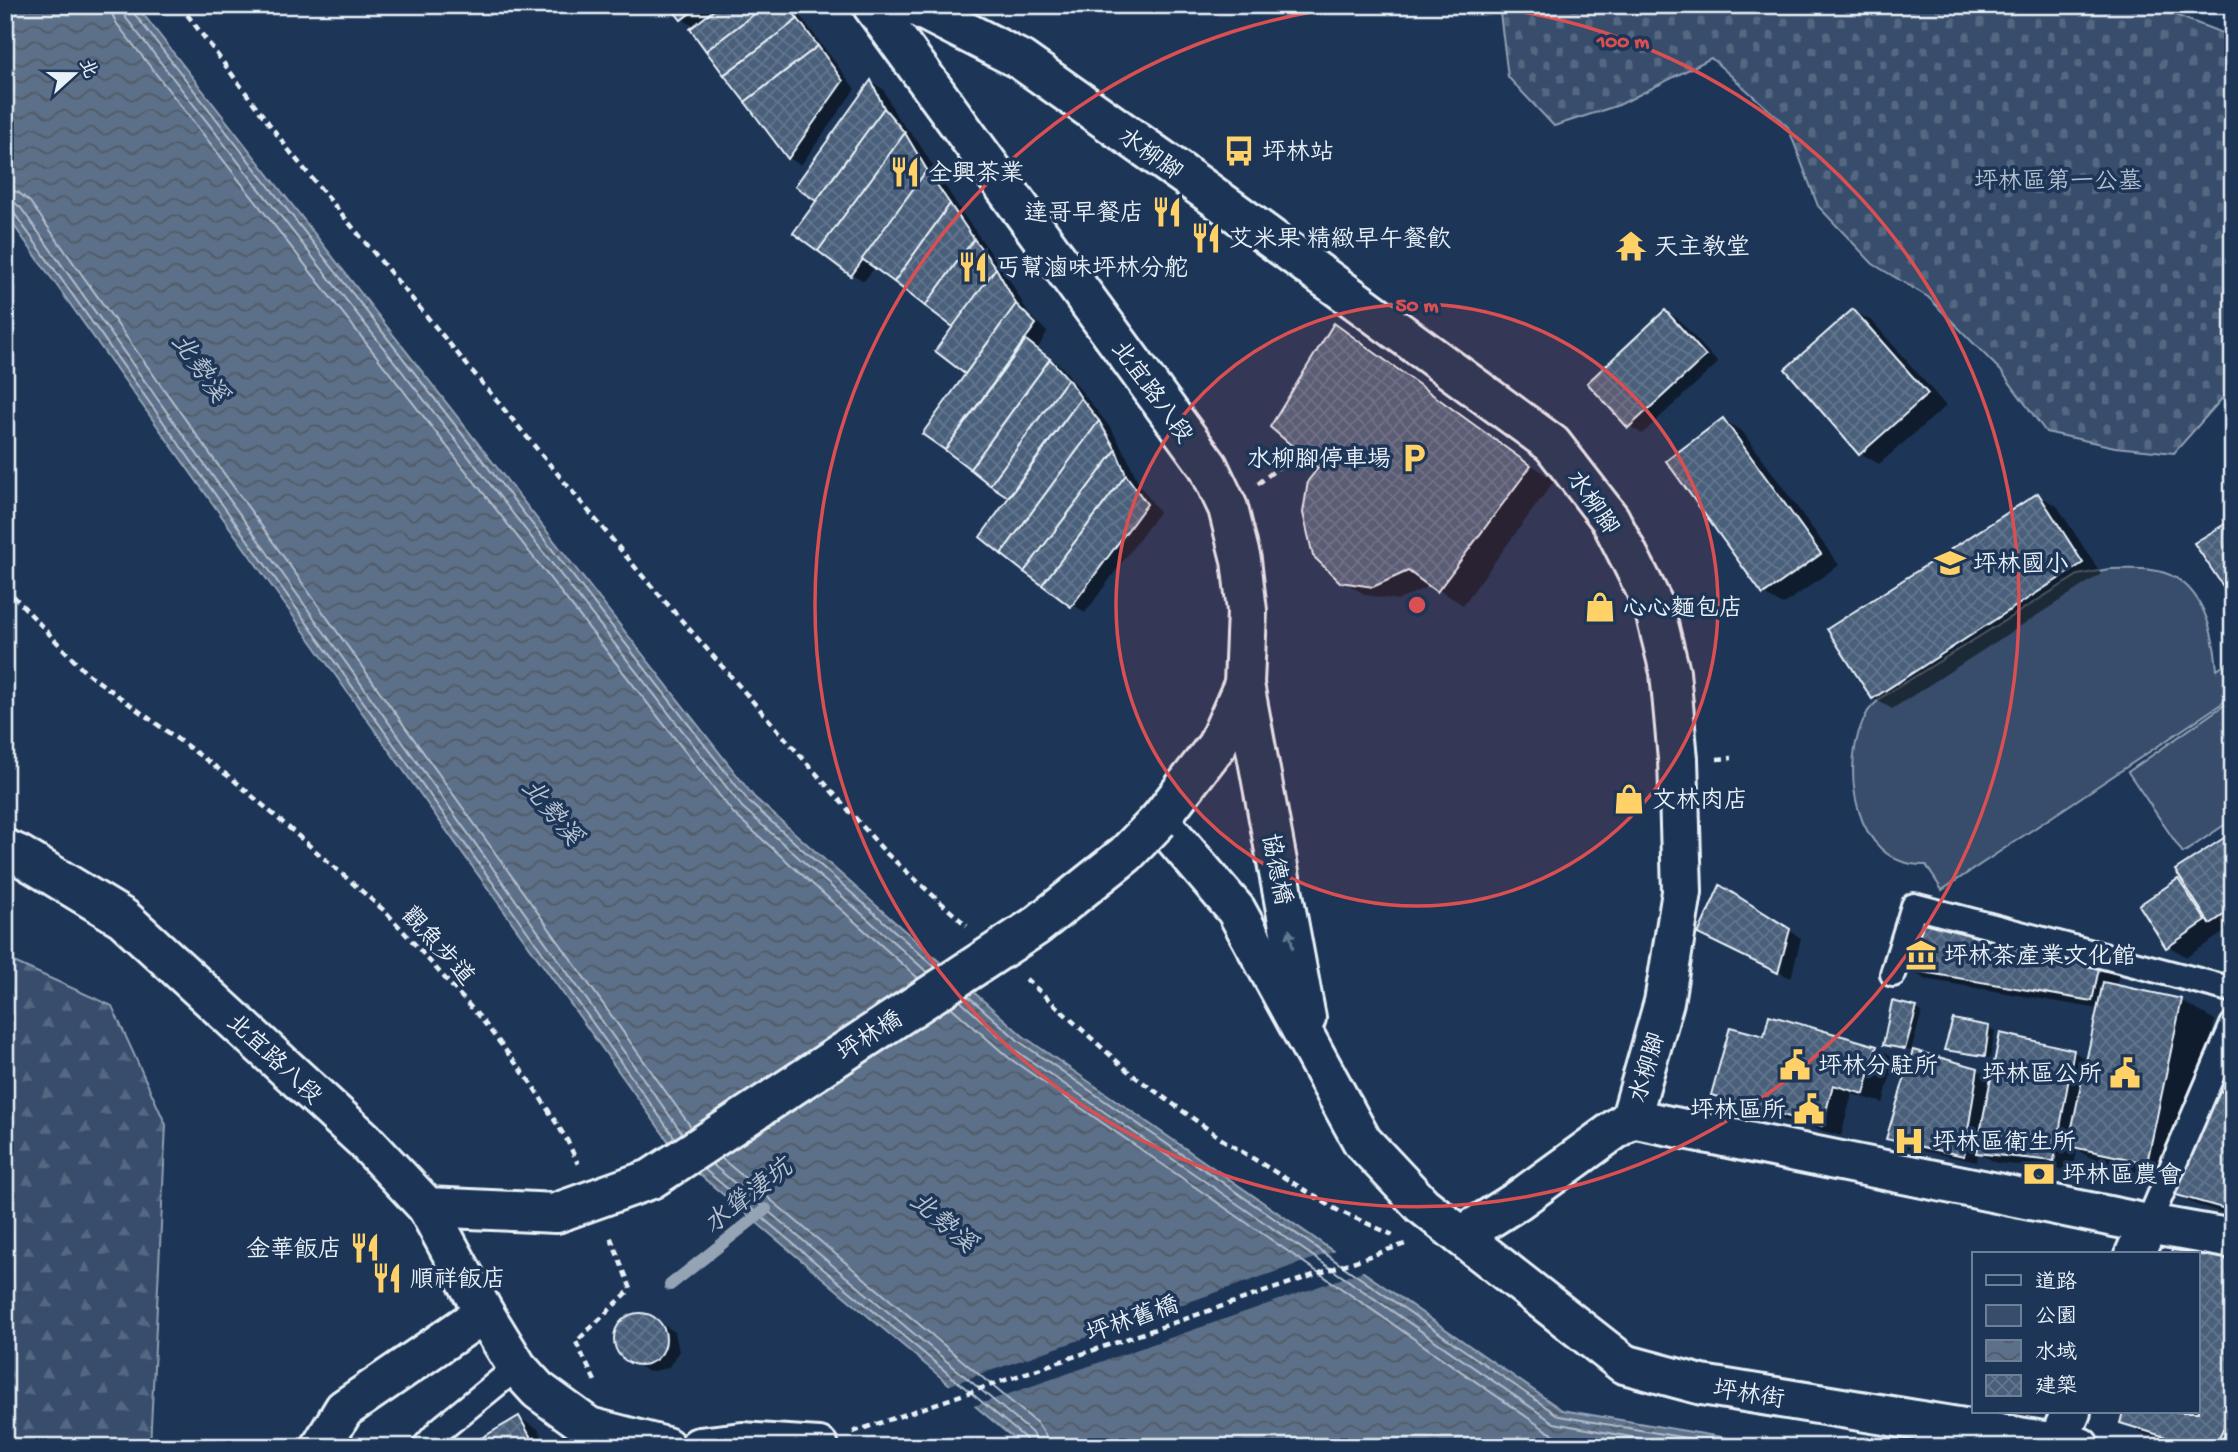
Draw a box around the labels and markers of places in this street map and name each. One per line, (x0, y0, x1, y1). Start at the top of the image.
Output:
bus stop icon: 坪林站 (1222, 134, 1256, 168)
place label: 坪林站 (1262, 139, 1334, 169)
restaurant icon: 全興茶業 (888, 155, 922, 189)
place label: 全興茶業 (928, 160, 1024, 190)
restaurant icon: 達哥早餐店 (1150, 195, 1184, 229)
place label: 達哥早餐店 (1024, 200, 1144, 230)
restaurant icon: 艾米果 精緻早午餐飲 (1189, 221, 1223, 255)
place label: 艾米果 精緻早午餐飲 (1229, 226, 1451, 256)
temple icon: 天主教堂 (1614, 229, 1648, 263)
place label: 天主教堂 (1654, 234, 1750, 264)
restaurant icon: 丐幫滷味坪林分舵 (956, 250, 990, 284)
place label: 丐幫滷味坪林分舵 (996, 255, 1188, 285)
parking icon: 水柳腳停車場 (1397, 441, 1431, 475)
place label: 水柳腳停車場 (1247, 446, 1391, 476)
school or university icon: 坪林國小 (1933, 546, 1967, 580)
place label: 坪林國小 (1973, 551, 2069, 581)
shop icon: 心心麵包店 (1583, 590, 1617, 624)
centre of rings (1405, 593, 1429, 617)
place label: 心心麵包店 (1623, 595, 1743, 625)
shop icon: 文林肉店 (1612, 782, 1646, 816)
place label: 文林肉店 (1652, 787, 1748, 817)
museum icon: 坪林茶產業文化館 (1904, 938, 1938, 972)
place label: 坪林茶產業文化館 (1944, 943, 2136, 973)
public building icon: 坪林分駐所 (1778, 1048, 1812, 1082)
place label: 坪林分駐所 (1818, 1053, 1938, 1083)
public building icon: 坪林區公所 (2108, 1056, 2142, 1090)
place label: 坪林區公所 (1982, 1061, 2102, 1091)
public building icon: 坪林區所 (1792, 1092, 1826, 1126)
place label: 坪林區所 (1690, 1097, 1786, 1127)
hospital icon: 坪林區衛生所 (1892, 1124, 1926, 1158)
place label: 坪林區衛生所 (1932, 1129, 2076, 1159)
bank icon: 坪林區農會 (2022, 1157, 2056, 1191)
place label: 坪林區農會 (2062, 1162, 2182, 1192)
restaurant icon: 金華飯店 (348, 1231, 382, 1265)
place label: 金華飯店 (246, 1236, 342, 1266)
restaurant icon: 順祥飯店 (370, 1261, 404, 1295)
place label: 順祥飯店 (410, 1266, 506, 1296)

